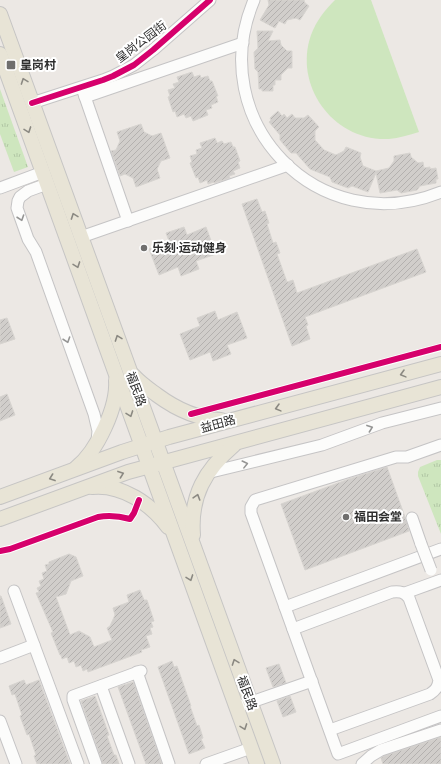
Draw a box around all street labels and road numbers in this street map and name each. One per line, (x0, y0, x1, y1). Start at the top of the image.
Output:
street label: 皇岗公园街 (113, 18, 169, 66)
street label: 福民路 (123, 370, 149, 408)
street label: 益田路 (199, 413, 237, 435)
street label: 福民路 (234, 674, 260, 712)

